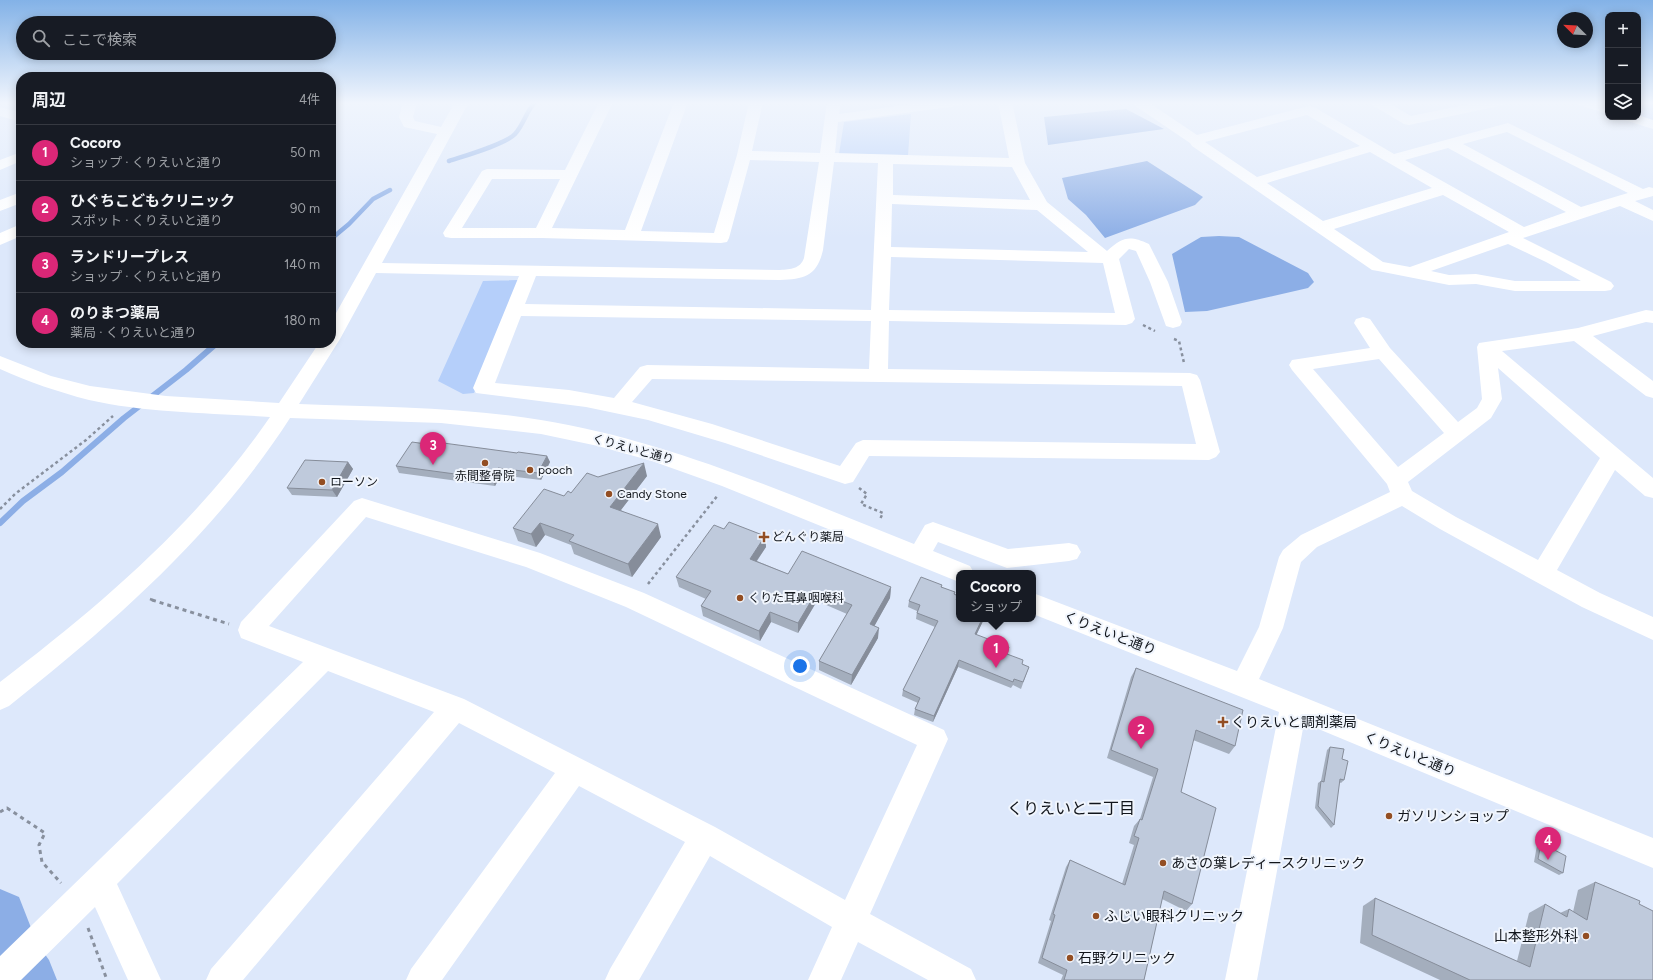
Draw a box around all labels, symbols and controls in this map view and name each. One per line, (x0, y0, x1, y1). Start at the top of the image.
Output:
north arrow (1557, 12, 1593, 48)
map controls (1605, 12, 1641, 120)
button: + (1605, 12, 1641, 48)
search box (16, 16, 336, 60)
icon: search (30, 27, 52, 49)
text: ここで検索 (62, 31, 137, 49)
button: − (1605, 48, 1641, 84)
button: layers (1605, 84, 1641, 120)
text: 周辺 (32, 90, 66, 110)
text: 4件 (299, 92, 320, 107)
text: Cocoro (70, 134, 121, 152)
text: 1 (42, 145, 48, 160)
text: 50 m (290, 145, 320, 160)
text: ショップ · くりえいと通り (70, 155, 223, 170)
text: ひぐちこどもクリニック (70, 192, 235, 210)
text: 2 (41, 201, 49, 216)
text: 90 m (290, 201, 320, 216)
text: スポット · くりえいと通り (70, 213, 223, 228)
text: ランドリープレス (70, 248, 189, 266)
text: 3 (41, 257, 49, 272)
text: 140 m (284, 257, 320, 272)
text: ショップ · くりえいと通り (70, 269, 223, 284)
text: のりまつ薬局 (70, 304, 160, 322)
text: 4 (41, 313, 49, 328)
text: 180 m (284, 313, 320, 328)
text: 薬局 · くりえいと通り (70, 325, 197, 340)
street label: くりえいと通り (591, 431, 675, 467)
pin: 3 (420, 432, 446, 465)
marker: 赤間整骨院 (480, 458, 490, 468)
place label: pooch (538, 463, 573, 477)
marker: pooch (525, 465, 535, 475)
place label: 赤間整骨院 (455, 469, 515, 483)
place label: ローソン (330, 475, 378, 489)
marker: ローソン (317, 477, 327, 487)
place label: Candy Stone (617, 487, 687, 501)
marker: Candy Stone (604, 489, 614, 499)
place label: どんぐり薬局 (772, 530, 844, 544)
marker: どんぐり薬局 (759, 532, 769, 542)
popup (956, 570, 1036, 622)
text: Cocoro (970, 578, 1021, 596)
place label: くりた耳鼻咽喉科 (748, 591, 844, 605)
marker: くりた耳鼻咽喉科 (735, 593, 745, 603)
text: ショップ (970, 599, 1022, 614)
street label: くりえいと通り (1061, 608, 1159, 659)
pin: 1 (983, 635, 1009, 668)
your location (790, 656, 810, 676)
place label: くりえいと調剤薬局 (1231, 714, 1357, 731)
pin: 2 (1128, 716, 1154, 749)
marker: くりえいと調剤薬局 (1218, 717, 1228, 727)
street label: くりえいと通り (1361, 728, 1458, 781)
district label: くりえいと二丁目 (1007, 799, 1135, 818)
place label: ガソリンショップ (1397, 808, 1509, 825)
marker: ガソリンショップ (1384, 811, 1394, 821)
pin: 4 (1535, 827, 1561, 860)
place label: あさの葉レディースクリニック (1171, 855, 1365, 872)
marker: あさの葉レディースクリニック (1158, 858, 1168, 868)
place label: ふじい眼科クリニック (1104, 908, 1244, 925)
marker: ふじい眼科クリニック (1091, 911, 1101, 921)
place label: 山本整形外科 (1494, 928, 1578, 945)
marker: 山本整形外科 (1581, 931, 1591, 941)
place label: 石野クリニック (1078, 950, 1176, 967)
marker: 石野クリニック (1065, 953, 1075, 963)

